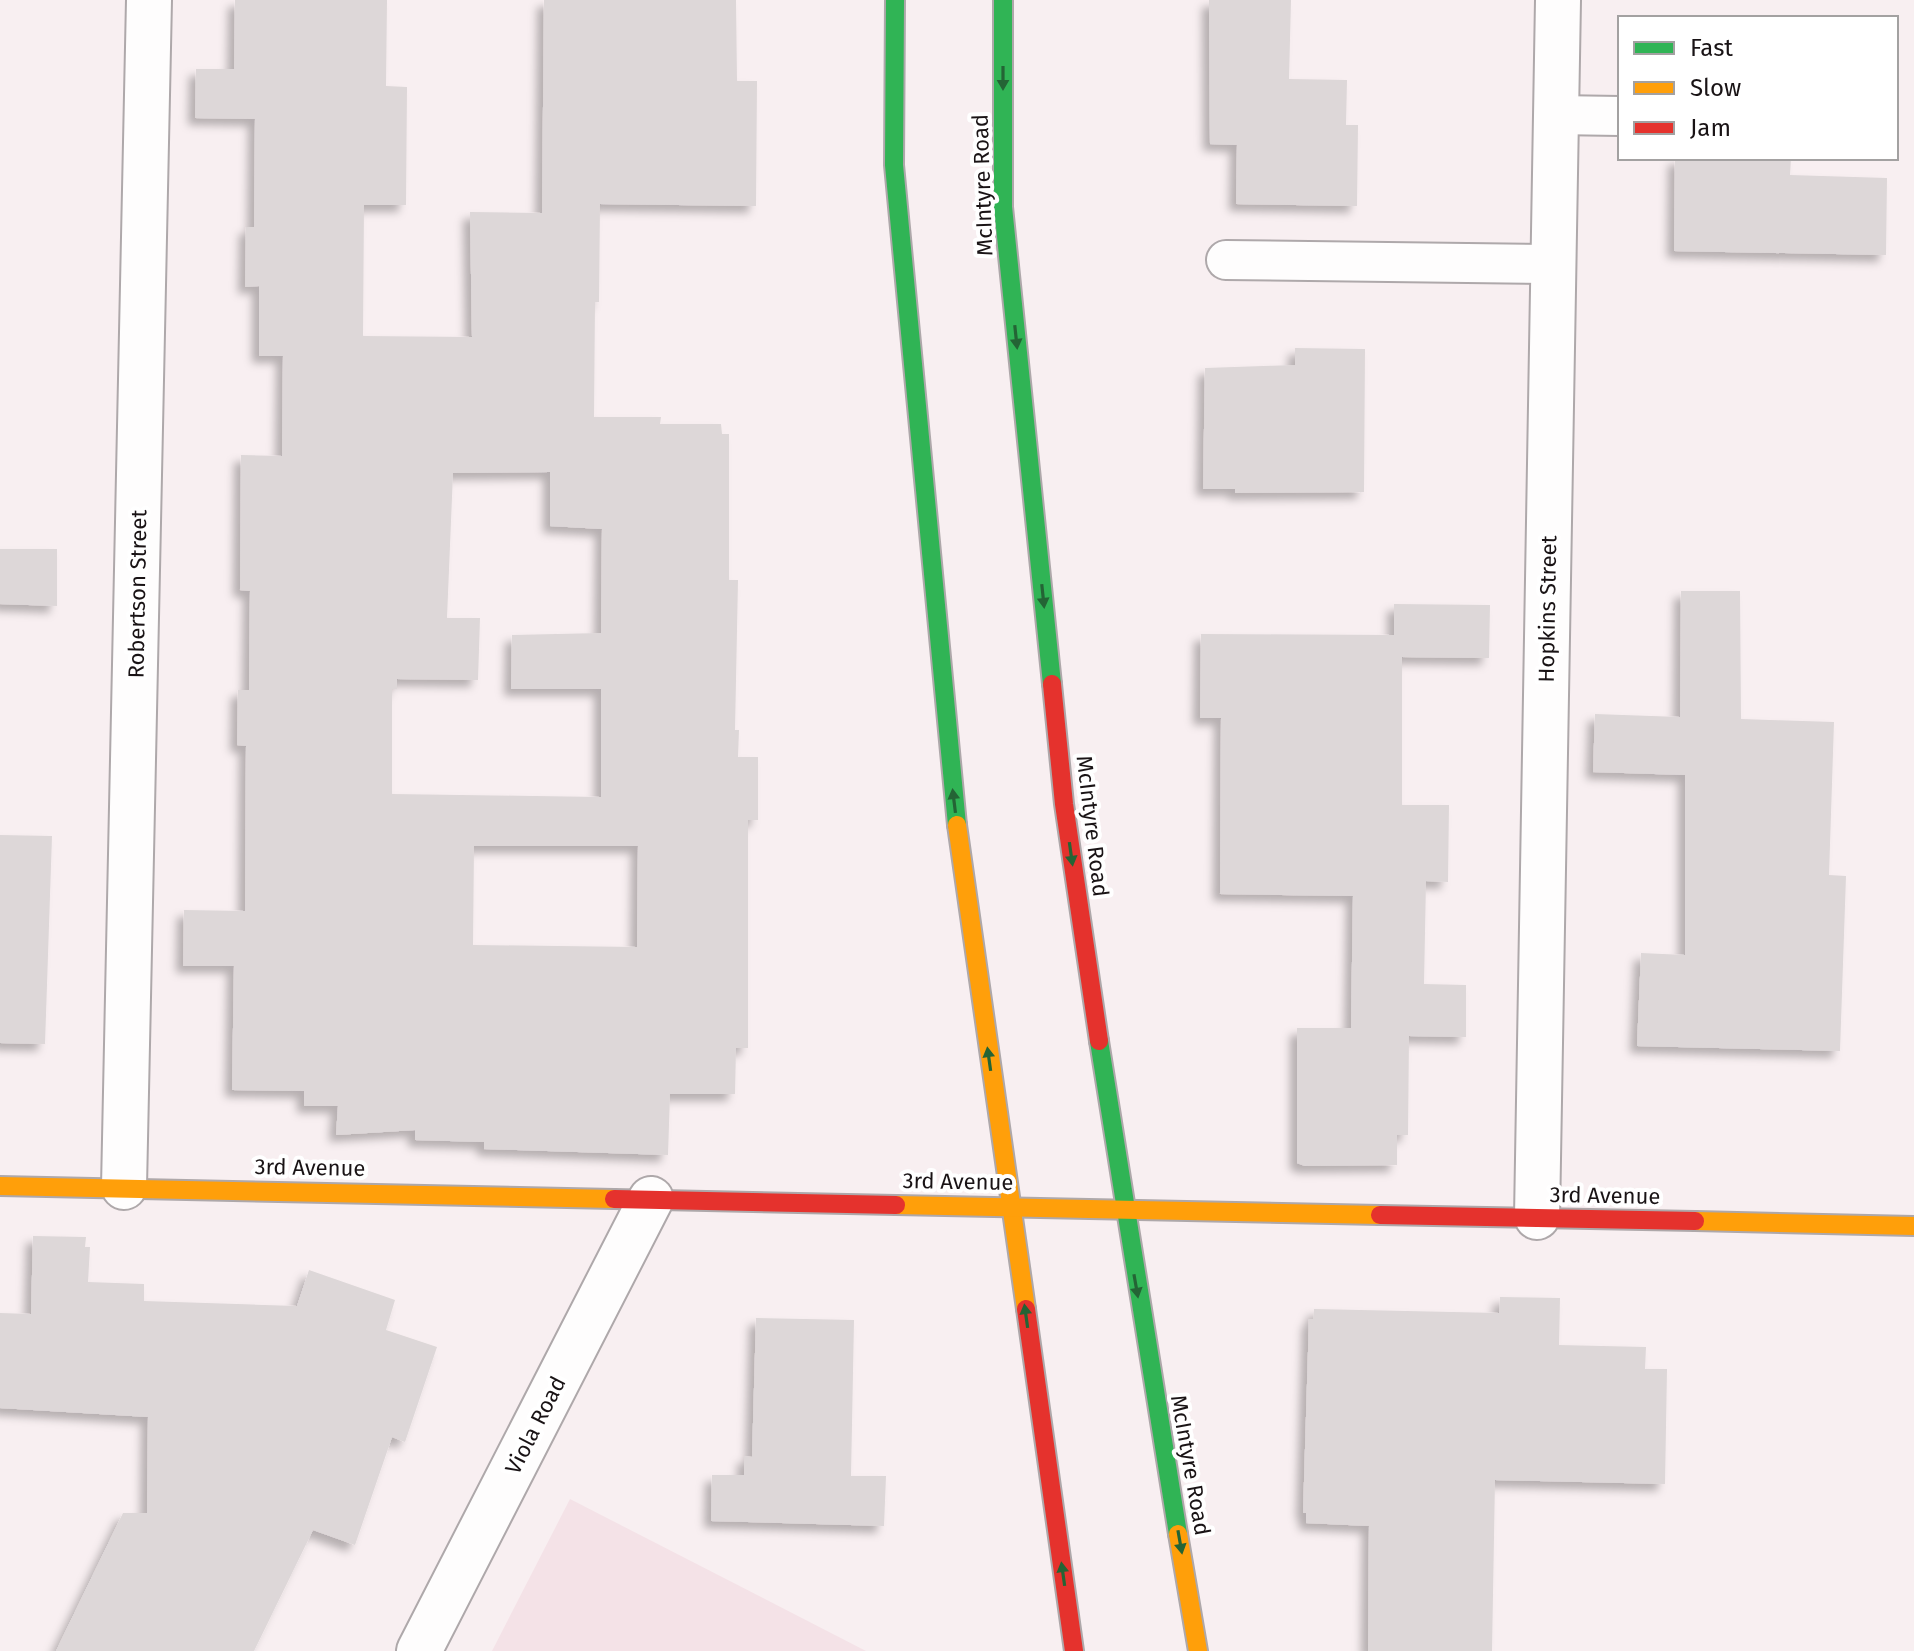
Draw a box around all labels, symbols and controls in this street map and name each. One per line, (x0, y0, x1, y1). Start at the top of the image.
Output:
legend (1618, 16, 1898, 160)
text: Fast (1690, 34, 1733, 62)
one-way arrow (997, 66, 1009, 91)
text: Slow (1690, 74, 1741, 102)
street label: McIntyre Road (967, 114, 998, 256)
text: Jam (1690, 114, 1731, 142)
one-way arrow (1010, 325, 1023, 350)
street label: Robertson Street (123, 509, 152, 679)
street label: Hopkins Street (1533, 535, 1562, 683)
one-way arrow (1036, 584, 1049, 609)
street label: McIntyre Road (1070, 754, 1115, 898)
one-way arrow (947, 789, 960, 814)
one-way arrow (1065, 842, 1078, 867)
one-way arrow (982, 1046, 995, 1071)
street label: 3rd Avenue (254, 1153, 366, 1182)
street label: 3rd Avenue (902, 1167, 1014, 1196)
street label: 3rd Avenue (1549, 1181, 1661, 1210)
one-way arrow (1131, 1274, 1143, 1299)
one-way arrow (1019, 1304, 1032, 1329)
street label: Viola Road (499, 1372, 572, 1479)
street label: McIntyre Road (1165, 1393, 1216, 1537)
one-way arrow (1174, 1530, 1187, 1555)
one-way arrow (1056, 1561, 1069, 1586)

